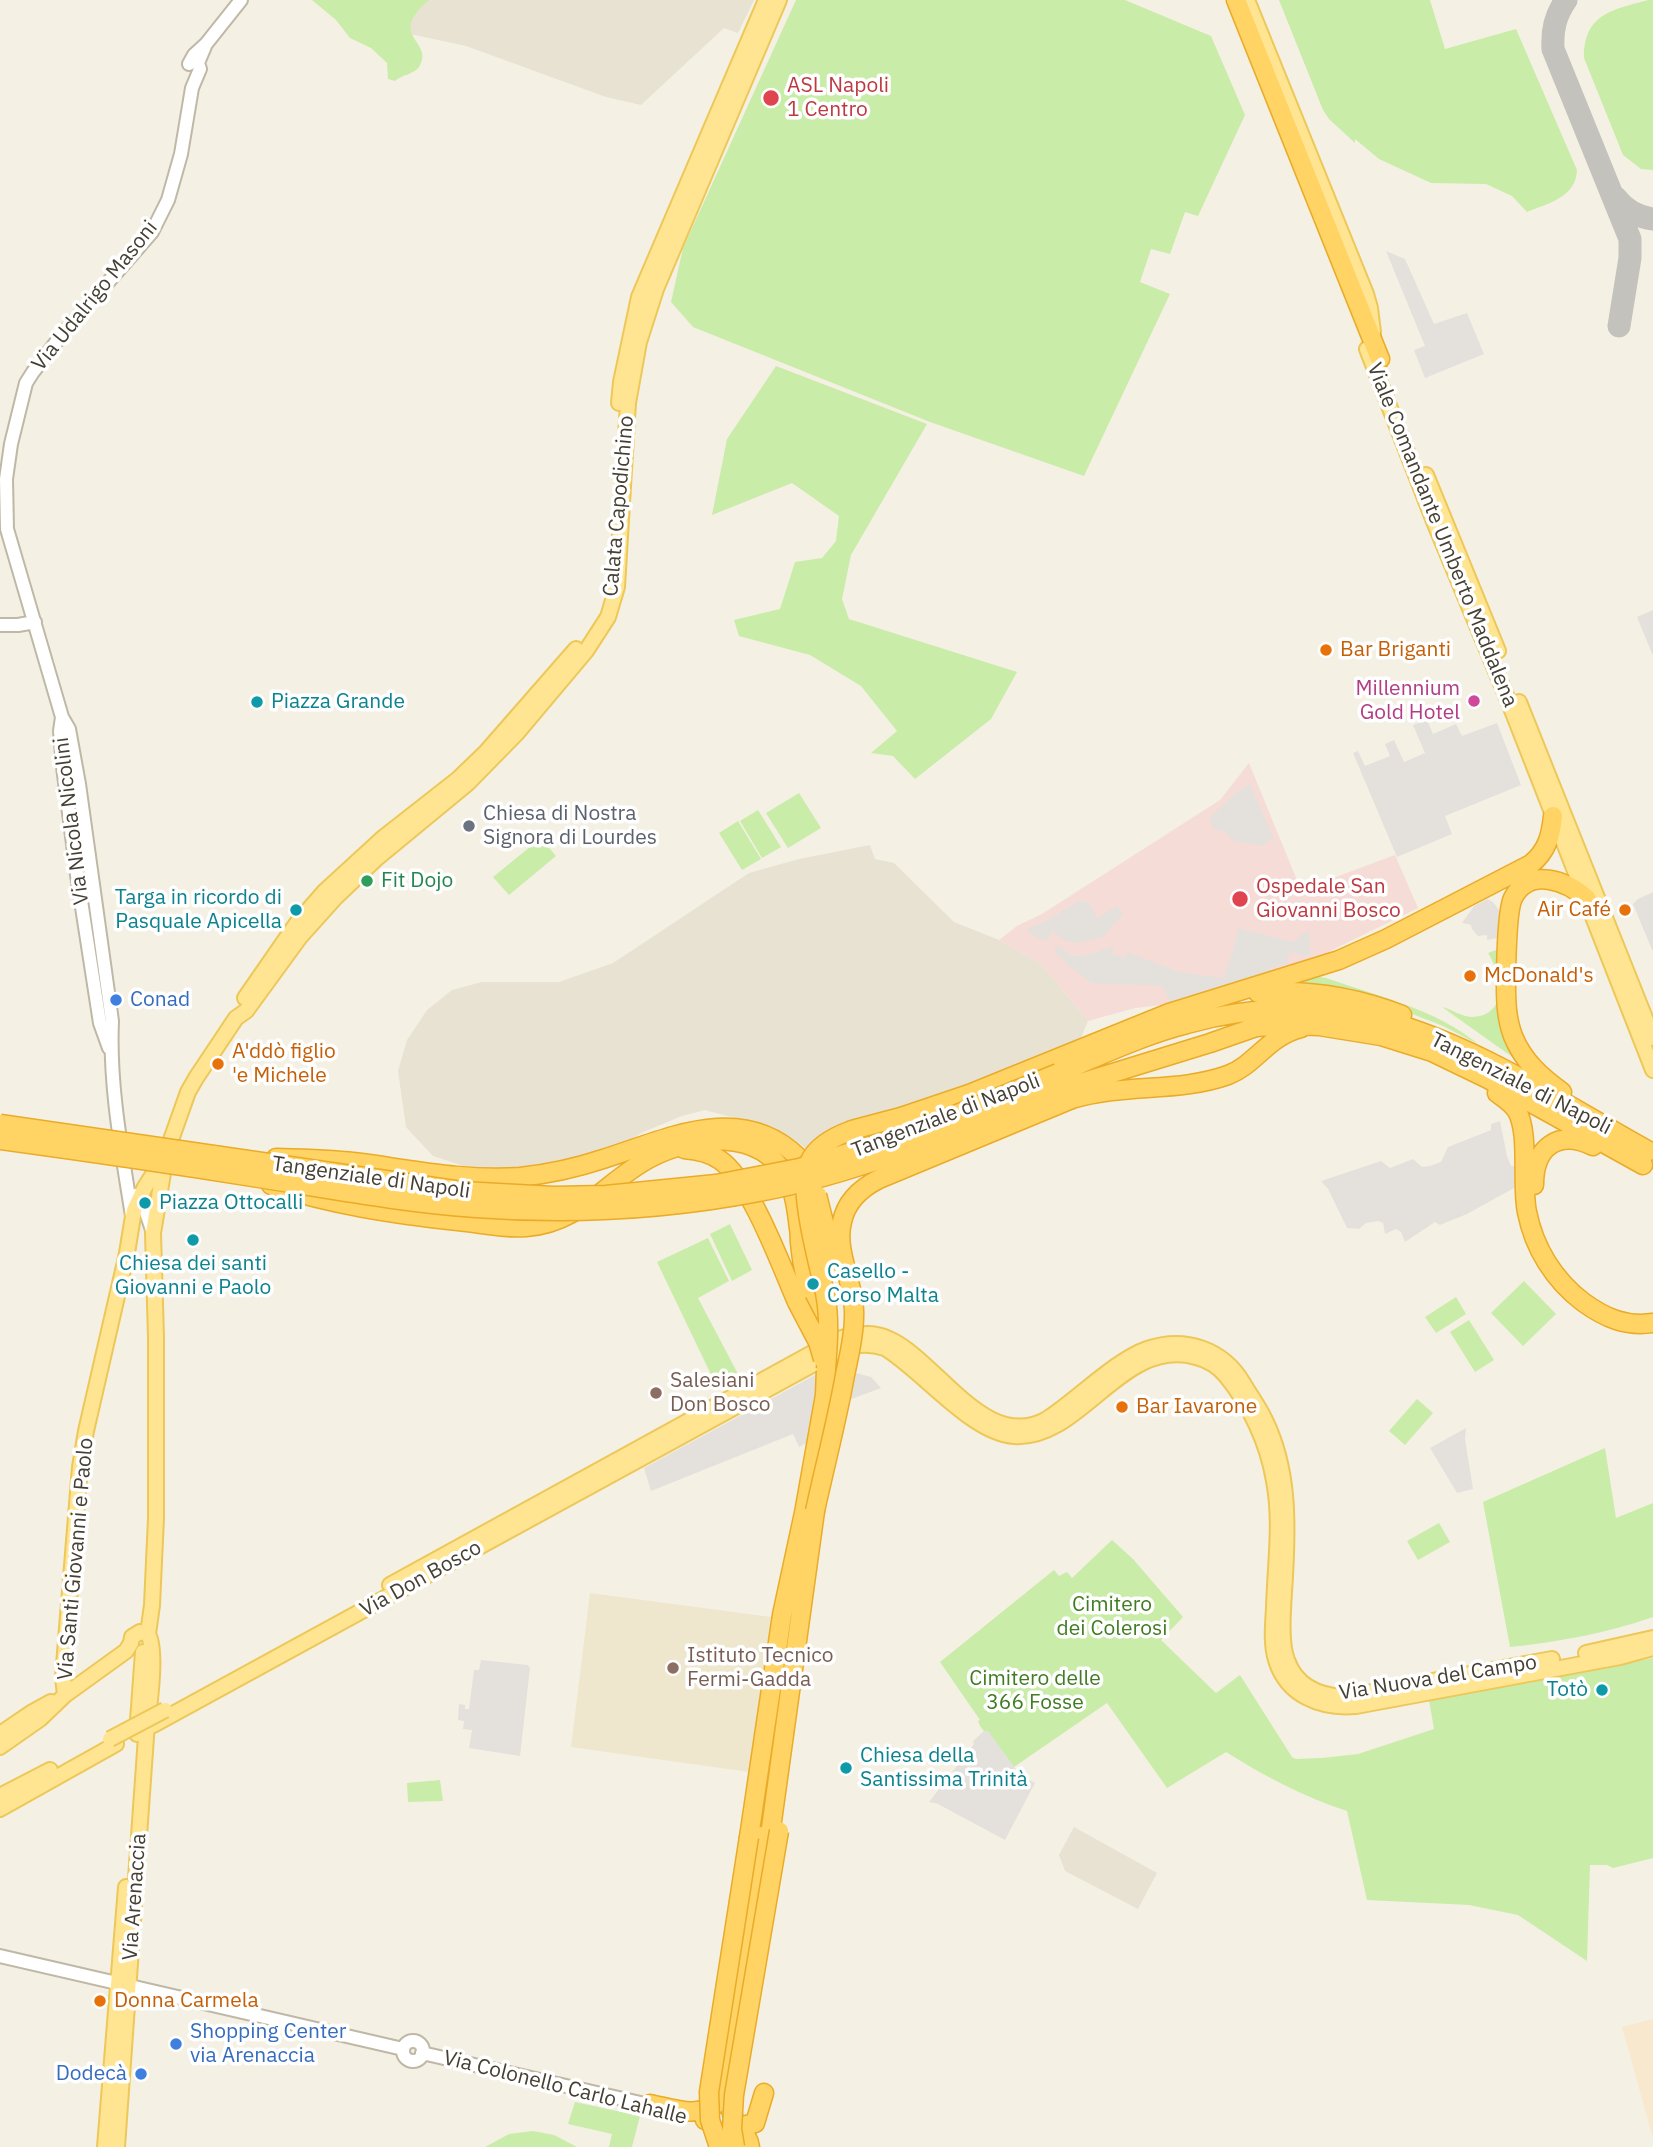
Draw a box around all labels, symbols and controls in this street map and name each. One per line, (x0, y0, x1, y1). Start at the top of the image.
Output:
place label: ASL Napoli 1 Centro (787, 73, 889, 123)
marker: ASL Napoli 1 Centro (761, 88, 781, 108)
street label: Via Udalrigo Masoni (27, 216, 163, 376)
street label: Viale Comandante Umberto Maddalena (1361, 359, 1523, 711)
street label: Calata Capodichino (599, 414, 639, 598)
place label: Bar Briganti (1340, 637, 1451, 663)
marker: Bar Briganti (1318, 642, 1334, 658)
place label: Millennium Gold Hotel (1355, 676, 1460, 726)
place label: Piazza Grande (271, 689, 405, 715)
marker: Millennium Gold Hotel (1466, 693, 1482, 709)
marker: Piazza Grande (249, 694, 265, 710)
street label: Via Nicola Nicolini (49, 736, 95, 906)
place label: Chiesa di Nostra Signora di Lourdes (483, 801, 657, 851)
marker: Chiesa di Nostra Signora di Lourdes (461, 818, 477, 834)
place label: Fit Dojo (381, 868, 453, 894)
marker: Fit Dojo (359, 873, 375, 889)
place label: Ospedale San Giovanni Bosco (1256, 874, 1401, 924)
place label: Targa in ricordo di Pasquale Apicella (115, 885, 282, 935)
marker: Ospedale San Giovanni Bosco (1230, 889, 1250, 909)
place label: Air Café (1537, 897, 1611, 923)
marker: Targa in ricordo di Pasquale Apicella (288, 902, 304, 918)
marker: Air Café (1617, 902, 1633, 918)
place label: McDonald's (1484, 963, 1594, 989)
marker: McDonald's (1462, 968, 1478, 984)
place label: Conad (130, 987, 190, 1013)
marker: Conad (108, 992, 124, 1008)
street label: Tangenziale di Napoli (1426, 1027, 1616, 1141)
place label: A'ddò figlio 'e Michele (232, 1039, 336, 1089)
marker: A'ddò figlio 'e Michele (210, 1056, 226, 1072)
street label: Tangenziale di Napoli (848, 1068, 1044, 1164)
street label: Tangenziale di Napoli (270, 1152, 472, 1204)
place label: Piazza Ottocalli (159, 1190, 303, 1216)
marker: Piazza Ottocalli (137, 1195, 153, 1211)
marker: Chiesa dei santi Giovanni e Paolo (185, 1232, 201, 1248)
place label: Chiesa dei santi Giovanni e Paolo (115, 1251, 271, 1301)
place label: Casello - Corso Malta (827, 1259, 939, 1309)
marker: Casello - Corso Malta (805, 1276, 821, 1292)
place label: Salesiani Don Bosco (670, 1368, 771, 1418)
marker: Salesiani Don Bosco (648, 1385, 664, 1401)
place label: Bar Iavarone (1136, 1394, 1257, 1420)
marker: Bar Iavarone (1114, 1399, 1130, 1415)
street label: Via Santi Giovanni e Paolo (53, 1437, 99, 1681)
street label: Via Don Bosco (356, 1535, 486, 1623)
park label: Cimitero dei Colerosi (1057, 1592, 1167, 1642)
place label: Istituto Tecnico Fermi-Gadda (687, 1643, 834, 1693)
street label: Via Nuova del Campo (1337, 1650, 1539, 1706)
marker: Istituto Tecnico Fermi-Gadda (665, 1660, 681, 1676)
park label: Cimitero delle 366 Fosse (969, 1666, 1101, 1716)
place label: Totò (1547, 1677, 1588, 1703)
marker: Totò (1594, 1682, 1610, 1698)
place label: Chiesa della Santissima Trinità (860, 1743, 1028, 1793)
marker: Chiesa della Santissima Trinità (838, 1760, 854, 1776)
street label: Via Arenaccia (118, 1833, 152, 1961)
place label: Donna Carmela (114, 1988, 259, 2014)
marker: Donna Carmela (92, 1993, 108, 2009)
place label: Shopping Center via Arenaccia (190, 2019, 346, 2069)
marker: Shopping Center via Arenaccia (168, 2036, 184, 2052)
street label: Via Colonello Carlo Lahalle (441, 2046, 689, 2130)
place label: Dodecà (56, 2061, 127, 2087)
marker: Dodecà (133, 2066, 149, 2082)

